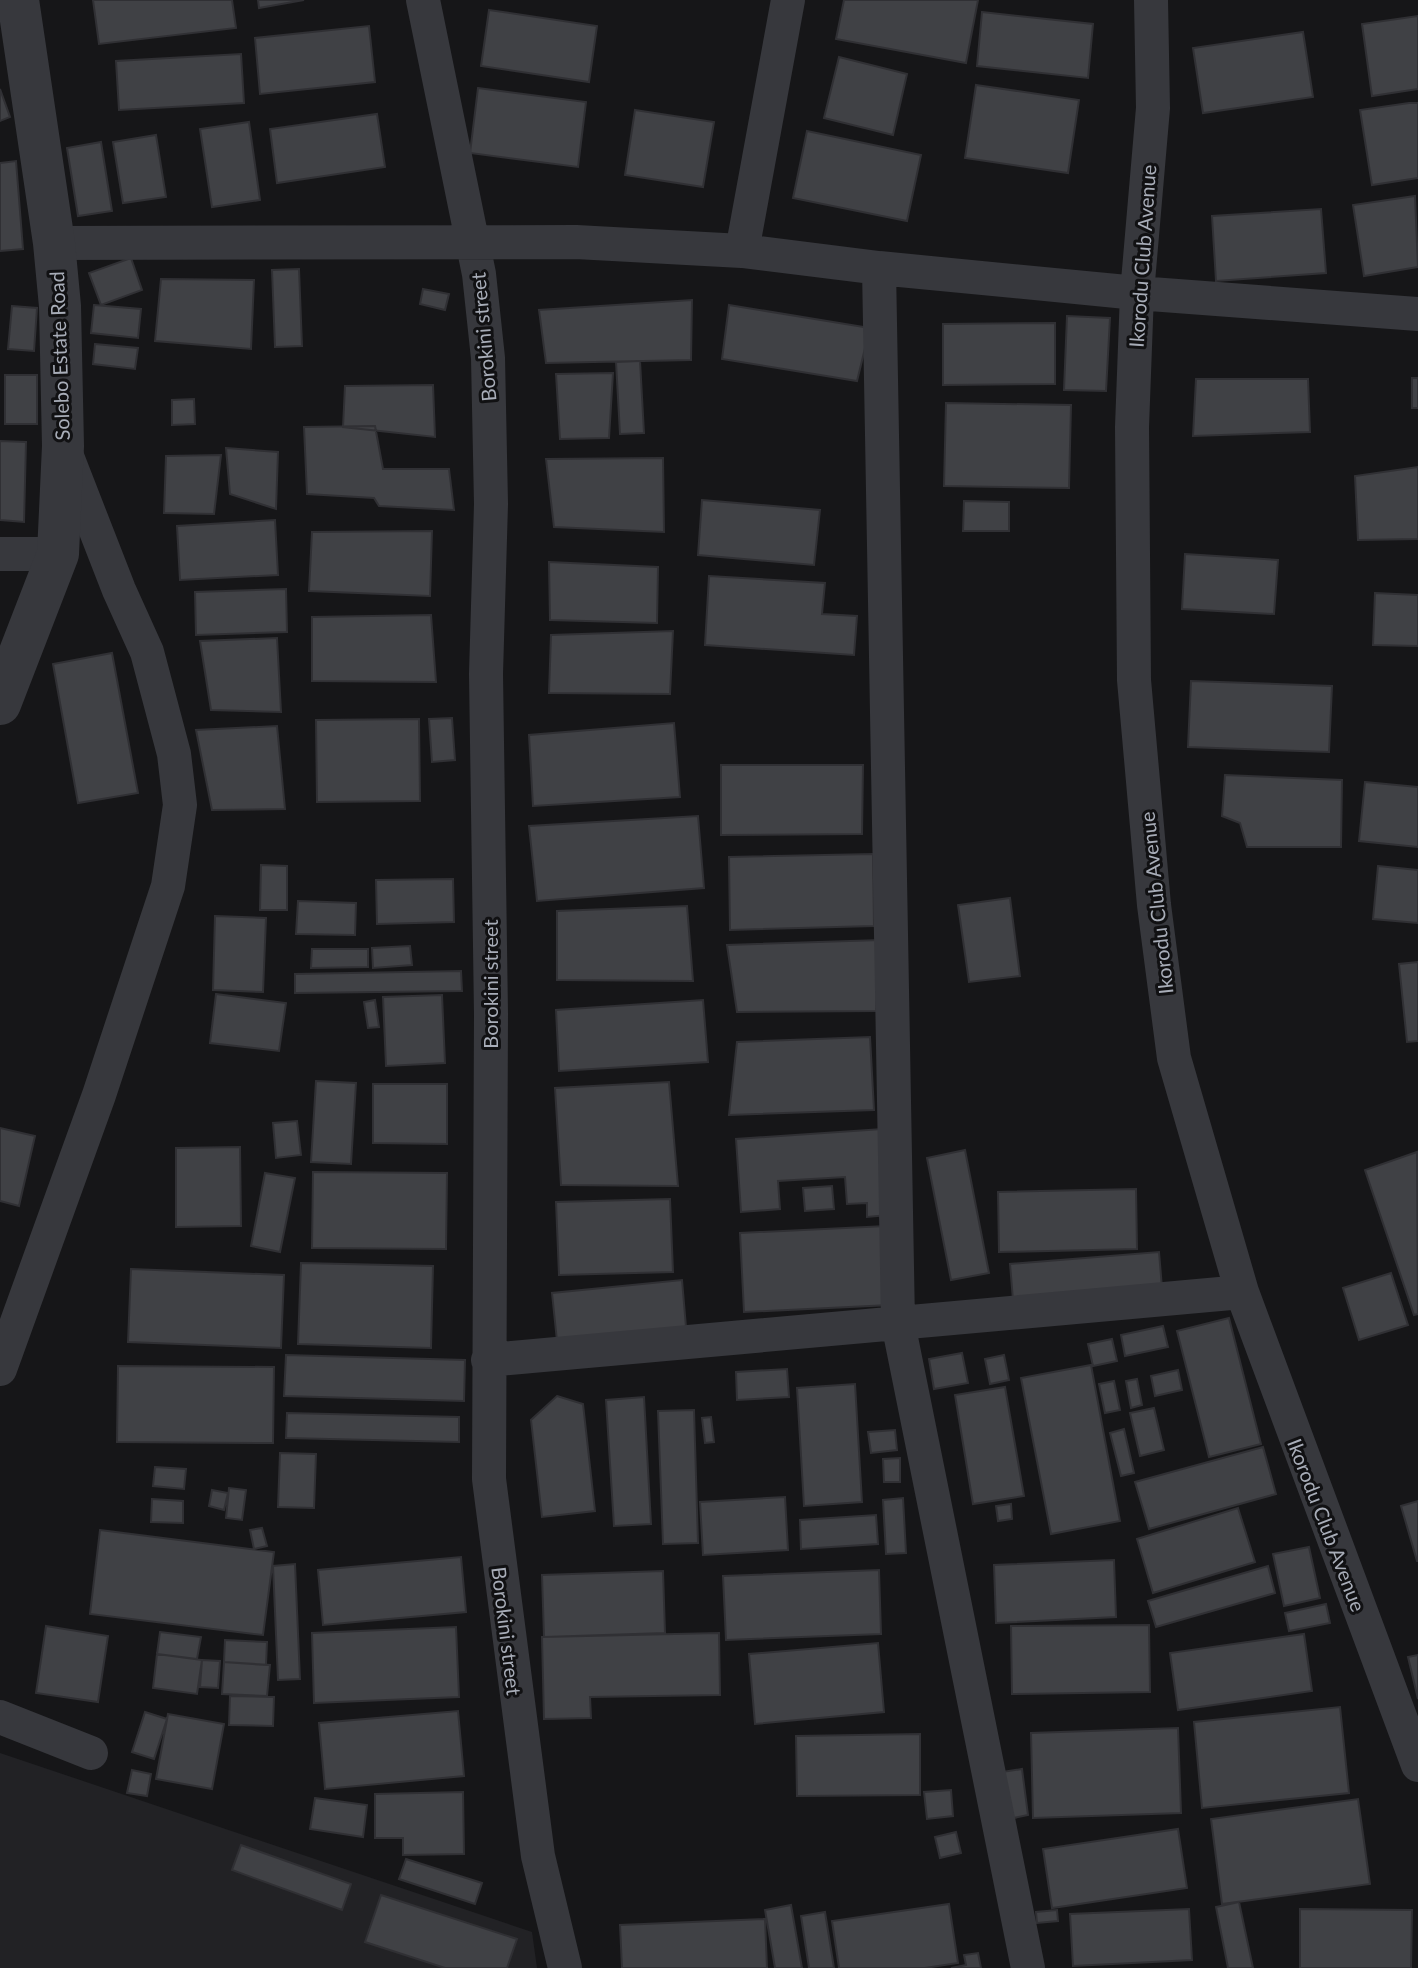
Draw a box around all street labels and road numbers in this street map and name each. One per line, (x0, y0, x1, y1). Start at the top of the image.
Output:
street label: Ikorodu Club Avenue (1124, 164, 1160, 348)
street label: Solebo Estate Road (44, 271, 74, 441)
street label: Borokini street (465, 272, 501, 402)
street label: Ikorodu Club Avenue (1134, 811, 1178, 995)
street label: Borokini street (478, 919, 502, 1049)
street label: Ikorodu Club Avenue (1283, 1435, 1371, 1615)
street label: Borokini street (487, 1565, 527, 1697)

